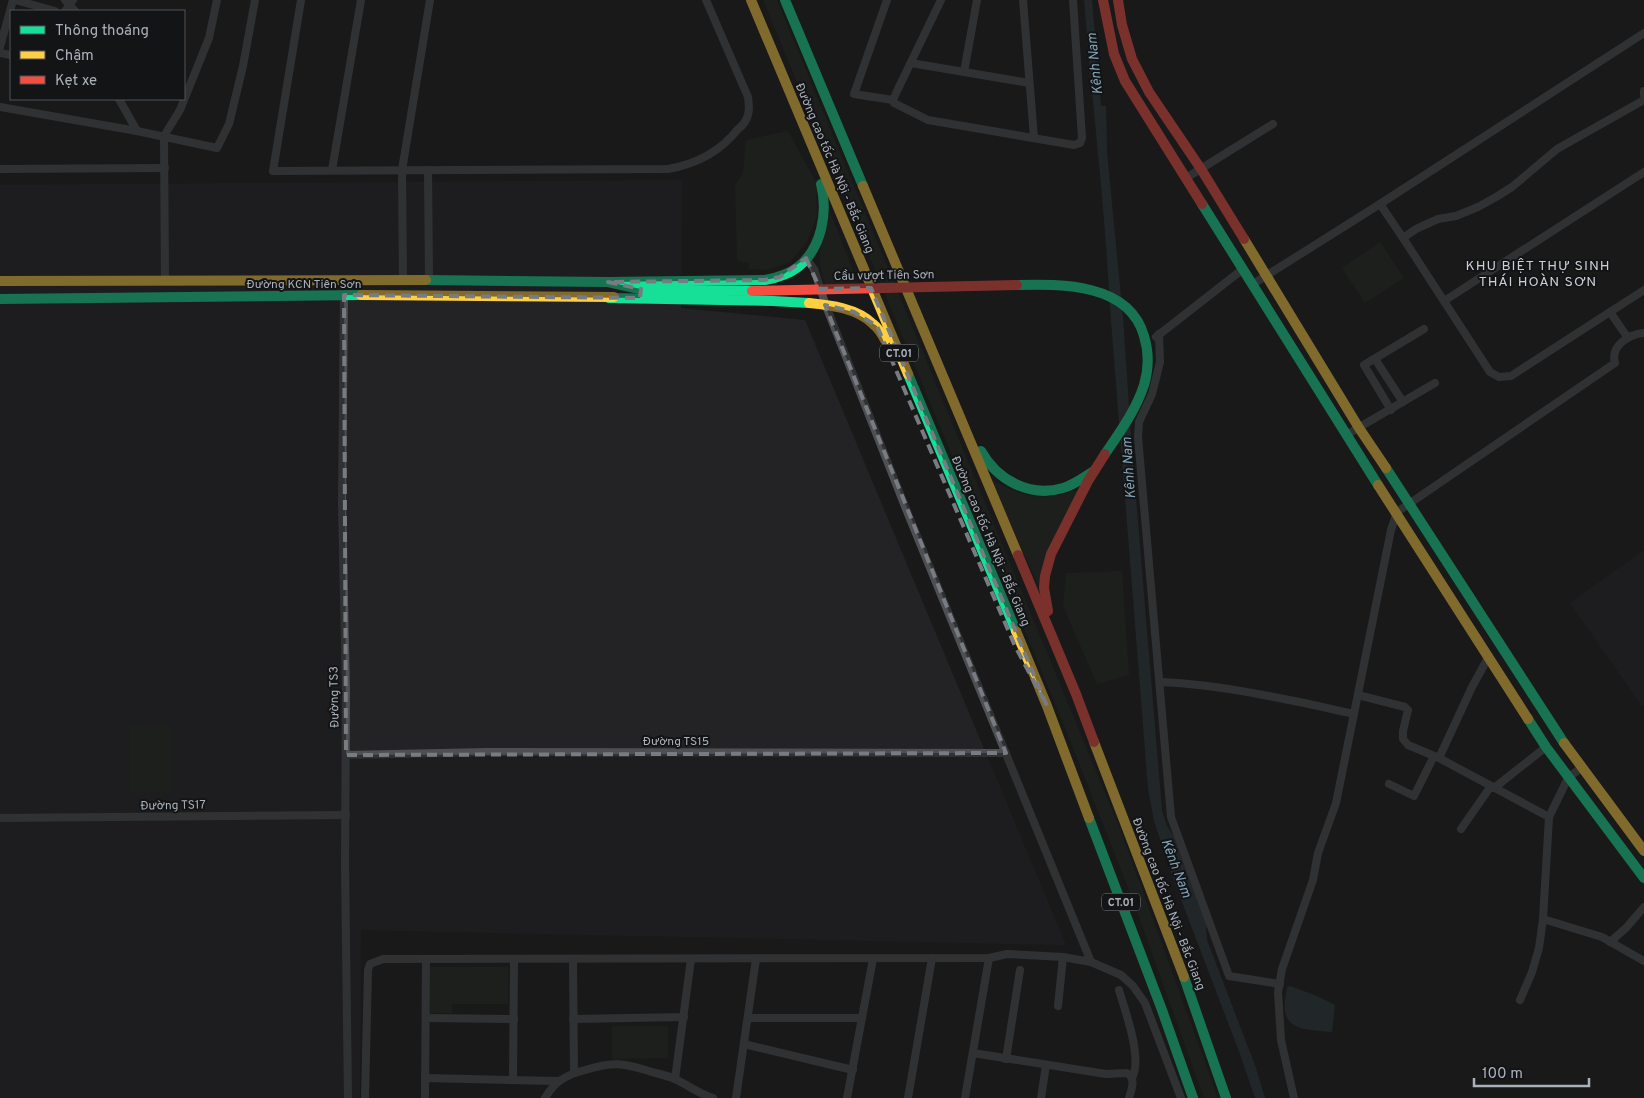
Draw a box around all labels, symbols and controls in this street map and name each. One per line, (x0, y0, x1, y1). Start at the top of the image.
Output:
legend (10, 10, 185, 100)
text: Thông thoáng (55, 22, 149, 41)
water label: Kênh Nam (1084, 32, 1107, 96)
text: Chậm (55, 47, 94, 66)
text: Kẹt xe (55, 72, 97, 91)
street label: Đường cao tốc Hà Nội - Bắc Giang (791, 81, 877, 256)
district label: KHU BIỆT THỰ SINH THÁI HOÀN SƠN (1465, 258, 1611, 291)
street label: Cầu vượt Tiên Sơn (833, 267, 935, 285)
street label: Đường KCN Tiên Sơn (247, 277, 361, 293)
road number: CT.01 (880, 344, 918, 362)
water label: Kênh Nam (1119, 436, 1140, 499)
street label: Đường cao tốc Hà Nội - Bắc Giang (947, 454, 1033, 629)
street label: Đường TS3 (326, 666, 344, 728)
street label: Đường TS15 (643, 734, 709, 750)
street label: Đường TS17 (140, 797, 206, 815)
street label: Đường cao tốc Hà Nội - Bắc Giang (1128, 816, 1208, 993)
water label: Kênh Nam (1157, 837, 1195, 901)
road number: CT.01 (1102, 894, 1140, 910)
scale bar (1474, 1056, 1589, 1088)
text: 100 m (1482, 1065, 1523, 1084)

